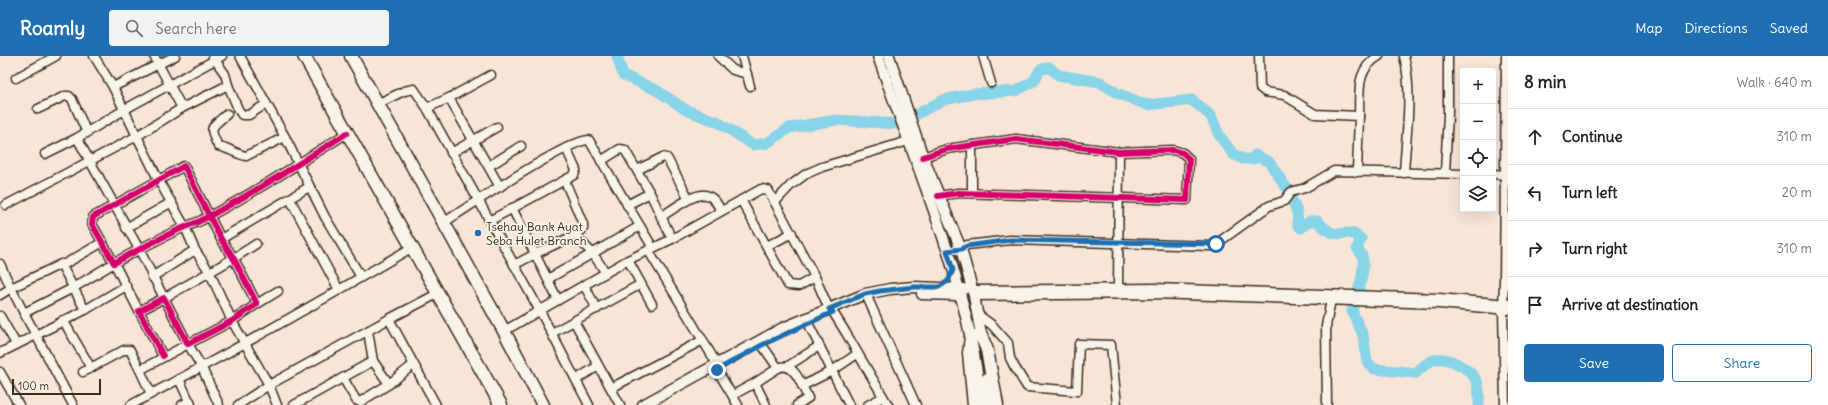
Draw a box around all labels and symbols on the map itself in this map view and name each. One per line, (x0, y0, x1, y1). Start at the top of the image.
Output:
place label: Tsehay Bank Ayat Seba Hulet Branch (486, 219, 587, 248)
marker: Tsehay Bank Ayat Seba Hulet Branch (473, 228, 483, 238)
route start (1207, 235, 1225, 253)
route end (708, 361, 726, 379)
scale bar (12, 377, 101, 396)

